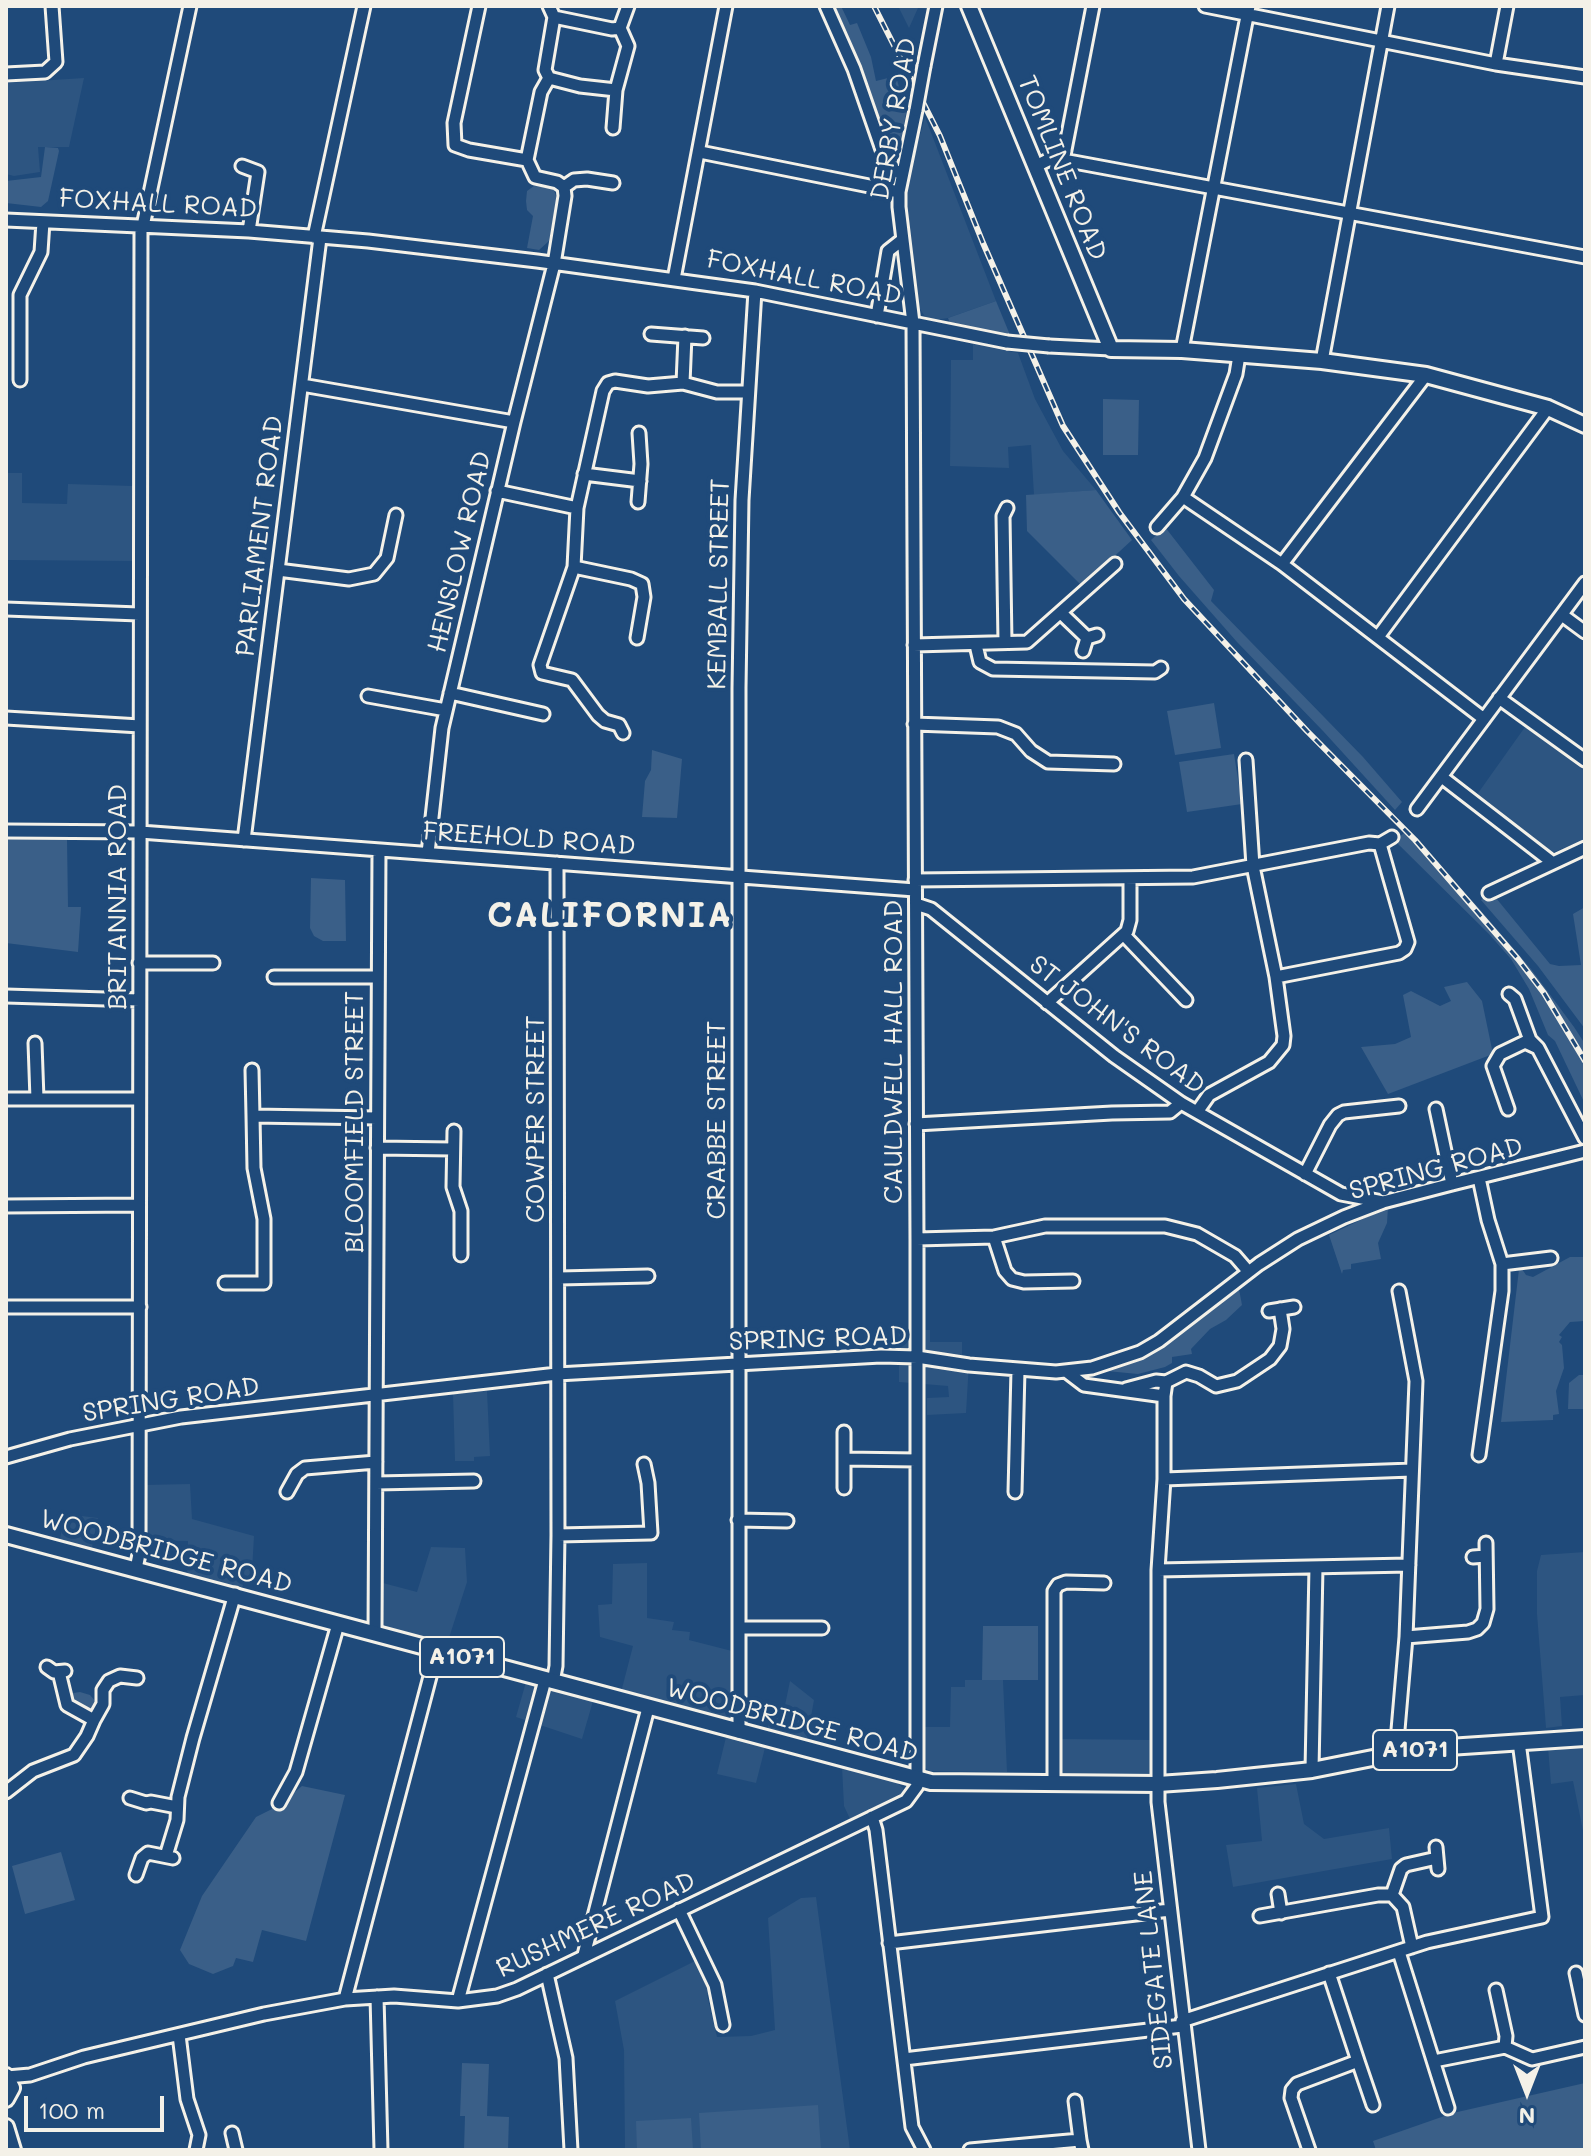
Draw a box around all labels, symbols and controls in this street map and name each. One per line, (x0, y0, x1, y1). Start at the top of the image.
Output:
street label: DERBY ROAD (864, 36, 924, 202)
street label: TOMLINE ROAD (1011, 71, 1113, 265)
street label: FOXHALL ROAD (58, 183, 258, 225)
street label: FOXHALL ROAD (704, 244, 904, 312)
street label: PARLIAMENT ROAD (230, 414, 290, 658)
street label: HENSLOW ROAD (422, 448, 498, 656)
street label: KEMBALL STREET (702, 478, 736, 690)
street label: BRITANNIA ROAD (102, 784, 134, 1010)
street label: FREEHOLD ROAD (422, 816, 636, 862)
district label: CALIFORNIA (487, 897, 733, 937)
street label: CAULDWELL HALL ROAD (878, 900, 910, 1204)
street label: ST JOHN'S ROAD (1023, 949, 1211, 1101)
street label: BLOOMFIELD STREET (339, 991, 371, 1253)
street label: COWPER STREET (520, 1015, 552, 1223)
street label: CRABBE STREET (701, 1021, 733, 1219)
street label: SPRING ROAD (1346, 1131, 1526, 1207)
street label: SPRING ROAD (728, 1320, 908, 1358)
street label: SPRING ROAD (80, 1371, 262, 1429)
street label: WOODBRIDGE ROAD (37, 1503, 295, 1601)
road number: A1071 (420, 1637, 504, 1677)
street label: WOODBRIDGE ROAD (663, 1672, 921, 1770)
road number: A1071 (1373, 1730, 1457, 1770)
street label: RUSHMERE ROAD (492, 1865, 700, 1985)
street label: SIDEGATE LANE (1128, 1869, 1180, 2071)
north arrow (1487, 2052, 1567, 2132)
scale bar (28, 2080, 168, 2130)
text: 100 m (38, 2094, 105, 2125)
text: N (1519, 2102, 1535, 2131)

